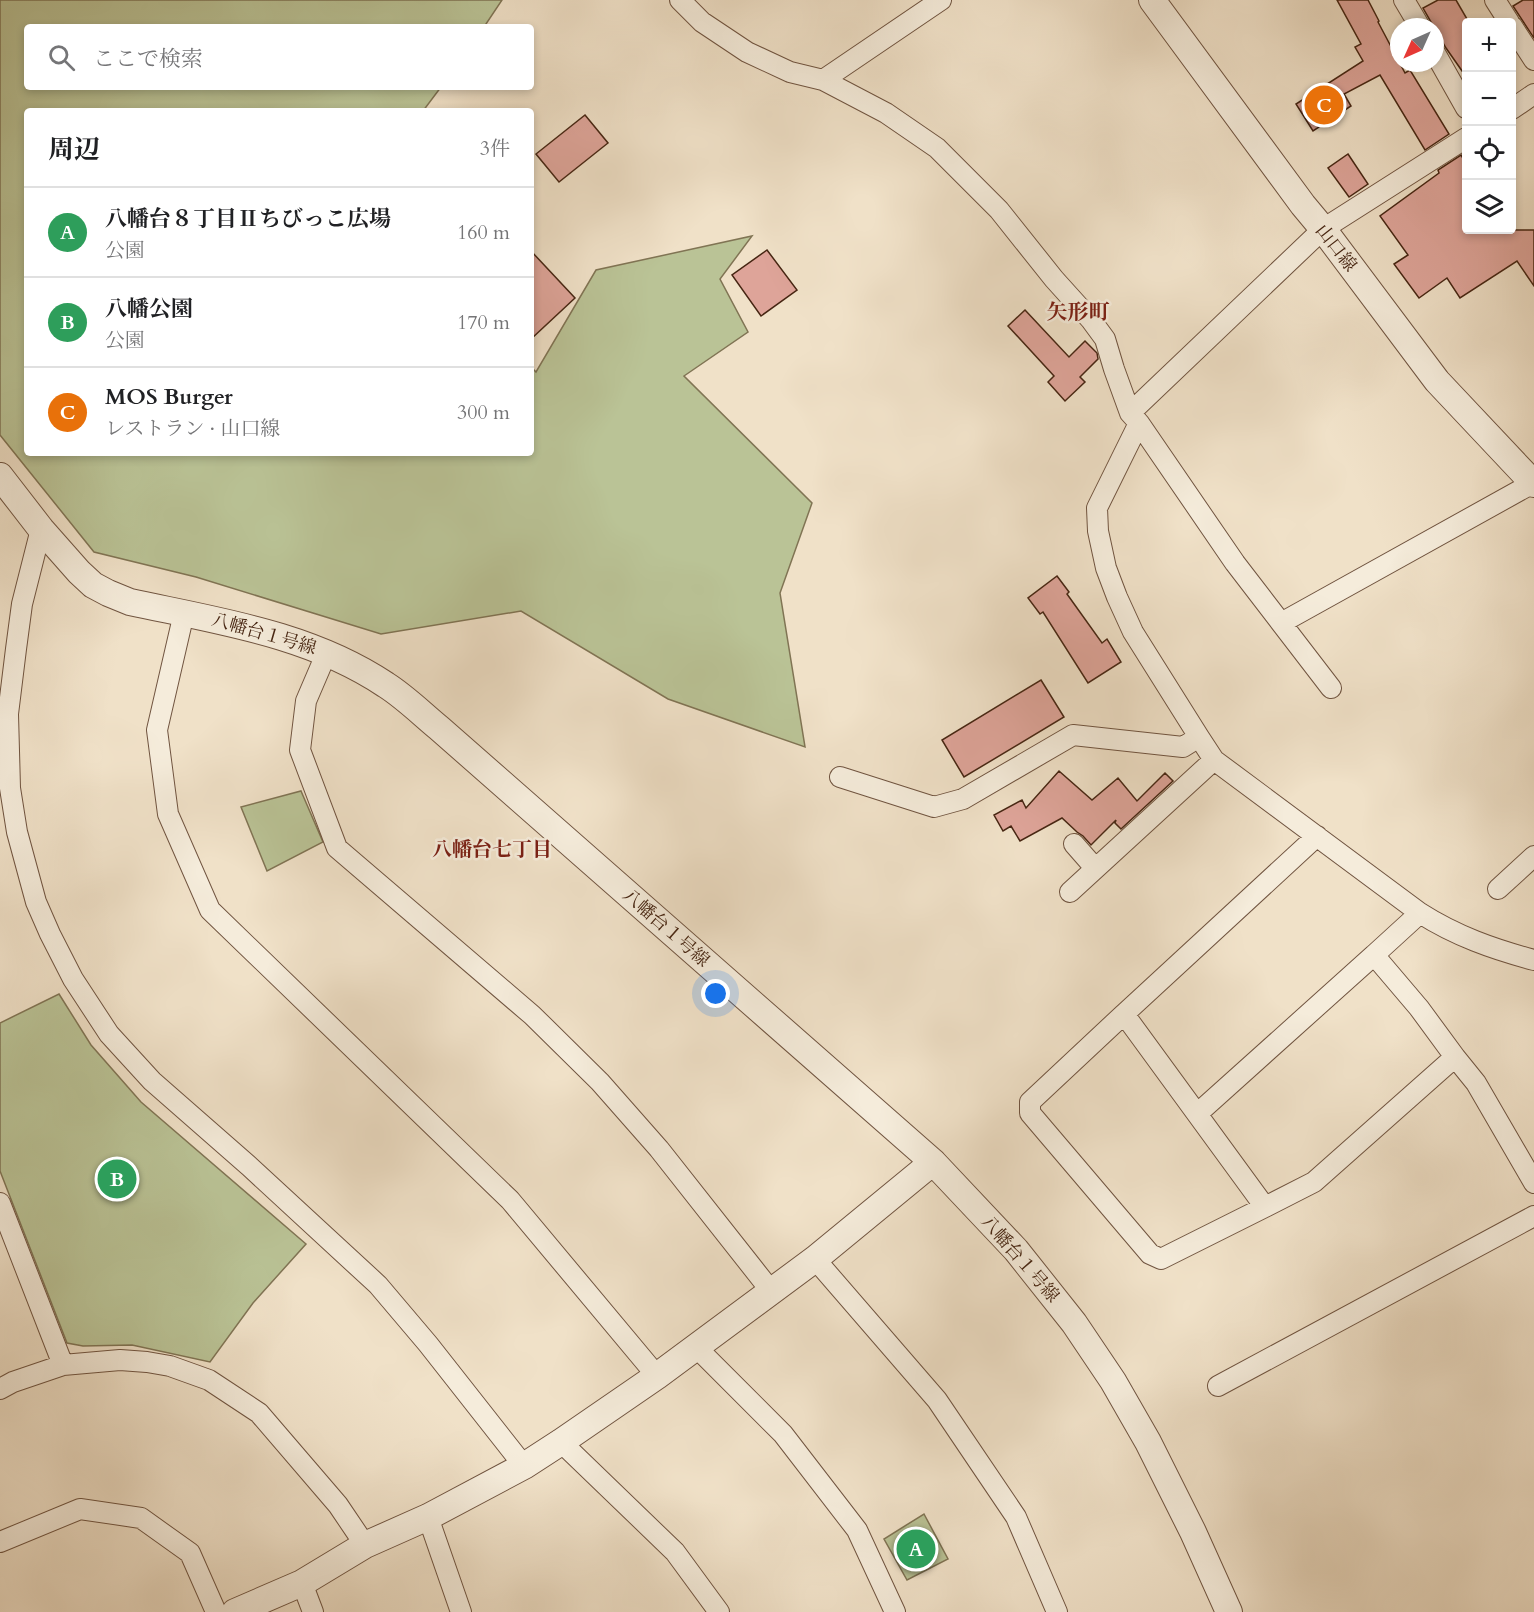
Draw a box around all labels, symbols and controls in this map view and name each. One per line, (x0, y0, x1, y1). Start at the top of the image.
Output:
north arrow (1390, 18, 1444, 72)
map controls (1462, 18, 1516, 234)
button: + (1462, 18, 1516, 72)
search box (24, 24, 534, 90)
icon: search (45, 41, 78, 74)
text: ここで検索 (93, 44, 203, 74)
button: − (1462, 72, 1516, 126)
pin: C (1304, 82, 1344, 128)
button: locate (1462, 126, 1516, 180)
text: 周辺 (48, 132, 100, 167)
text: 3件 (480, 135, 510, 162)
button: layers (1462, 180, 1516, 234)
text: 八幡台８丁目Ⅱちびっこ広場 (105, 204, 391, 234)
text: A (60, 219, 75, 246)
text: 160 m (457, 219, 510, 246)
street label: 山口線 (1310, 219, 1362, 277)
text: 公園 (105, 237, 145, 264)
text: 八幡公園 (105, 294, 193, 324)
district label: 矢形町 (1047, 298, 1110, 327)
text: B (60, 309, 75, 336)
text: 170 m (457, 309, 510, 336)
text: 公園 (105, 327, 145, 354)
text: MOS Burger (105, 382, 233, 412)
text: C (60, 399, 75, 426)
text: 300 m (457, 399, 510, 426)
text: レストラン · 山口線 (105, 415, 280, 442)
street label: 八幡台１号線 (209, 607, 319, 661)
district label: 八幡台七丁目 (432, 836, 552, 863)
street label: 八幡台１号線 (617, 883, 715, 973)
your location (701, 979, 730, 1008)
pin: B (98, 1156, 136, 1202)
street label: 八幡台１号線 (975, 1210, 1065, 1308)
pin: A (896, 1526, 936, 1572)

